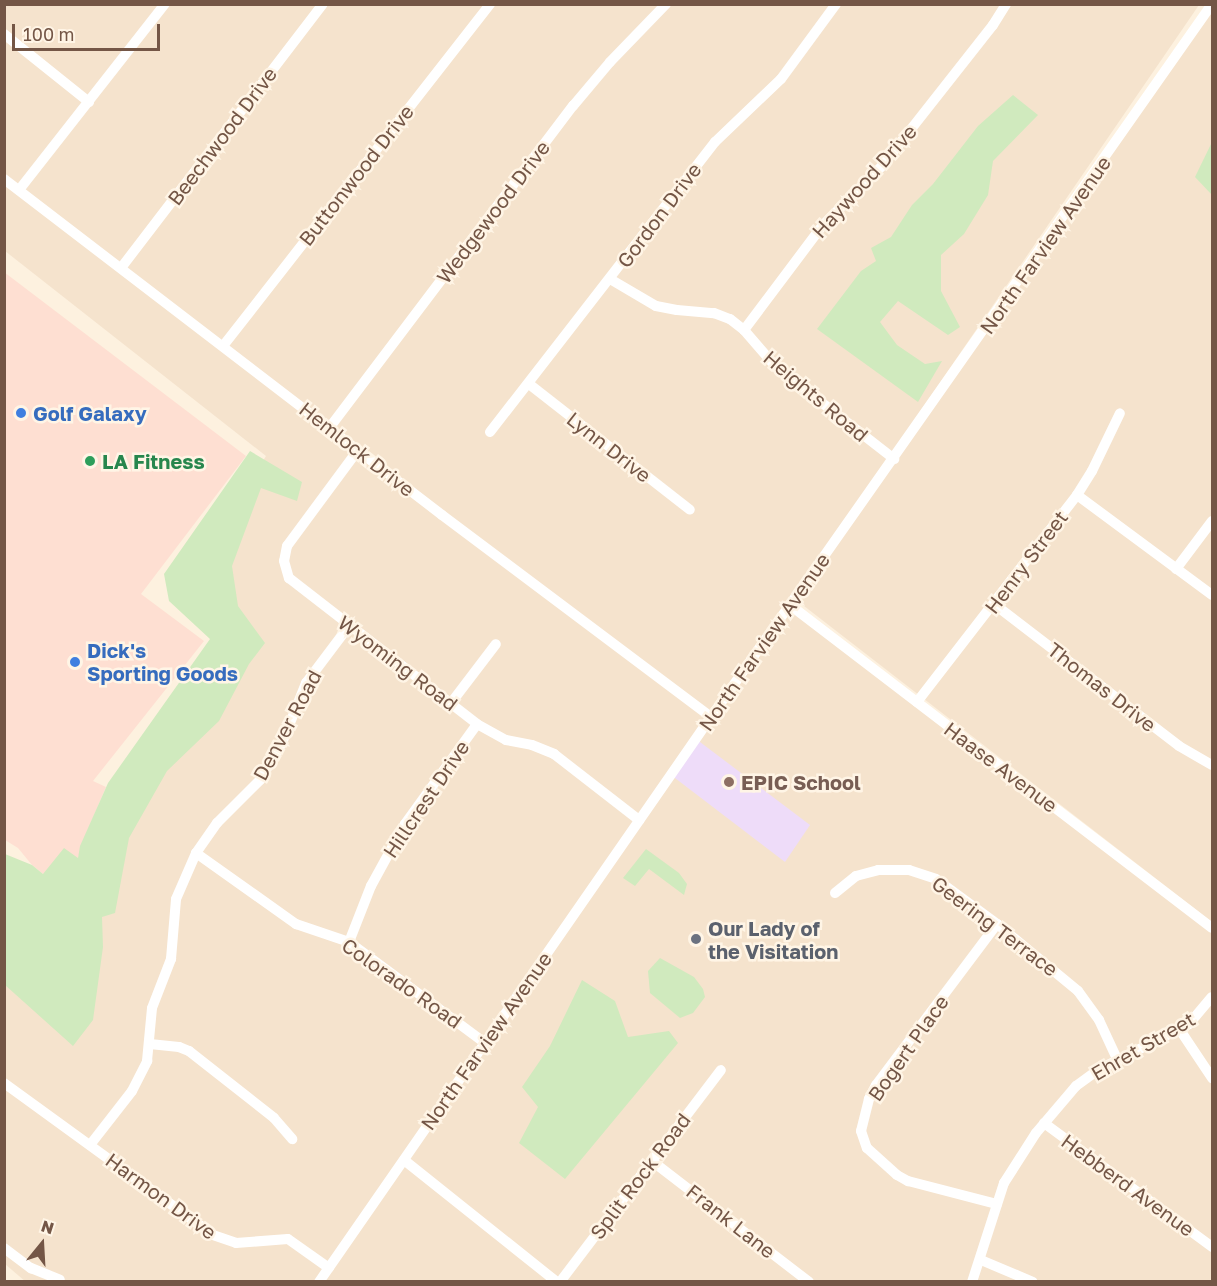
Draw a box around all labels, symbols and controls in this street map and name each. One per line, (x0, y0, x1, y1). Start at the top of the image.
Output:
scale bar (15, 12, 164, 50)
text: 100 m (23, 23, 74, 45)
street label: Beechwood Drive (162, 62, 282, 210)
street label: Buttonwood Drive (294, 100, 418, 250)
street label: Haywood Drive (807, 119, 921, 243)
street label: Wedgewood Drive (431, 136, 555, 288)
street label: North Farview Avenue (974, 151, 1116, 339)
street label: Gordon Drive (612, 158, 706, 272)
street label: Heights Road (759, 345, 873, 447)
street label: Hemlock Drive (295, 397, 419, 501)
place label: Golf Galaxy (33, 401, 147, 425)
marker: Golf Galaxy (14, 406, 28, 420)
street label: Lynn Drive (562, 407, 656, 487)
place label: LA Fitness (102, 449, 205, 473)
marker: LA Fitness (83, 454, 97, 468)
street label: Henry Street (979, 506, 1073, 618)
street label: North Farview Avenue (693, 548, 835, 736)
street label: Wyoming Road (333, 610, 463, 716)
street label: Thomas Drive (1043, 637, 1161, 737)
place label: Dick's Sporting Goods (87, 638, 238, 685)
marker: Dick's Sporting Goods (68, 655, 82, 669)
street label: Denver Road (248, 666, 326, 784)
street label: Haase Avenue (940, 717, 1062, 817)
street label: Hillcrest Drive (378, 736, 474, 862)
place label: EPIC School (741, 770, 861, 794)
marker: EPIC School (722, 775, 736, 789)
street label: Geering Terrace (927, 871, 1063, 981)
place label: Our Lady of the Visitation (708, 916, 838, 963)
marker: Our Lady of the Visitation (689, 932, 703, 946)
street label: Colorado Road (337, 933, 467, 1033)
street label: North Farview Avenue (415, 947, 557, 1135)
street label: Bogert Place (863, 990, 953, 1106)
street label: Ehret Street (1087, 1007, 1199, 1085)
street label: Split Rock Road (585, 1108, 695, 1244)
street label: Hebberd Avenue (1057, 1129, 1199, 1241)
street label: Harmon Drive (101, 1148, 221, 1244)
street label: Frank Lane (682, 1179, 780, 1263)
north arrow (12, 1214, 72, 1274)
text: N (39, 1215, 56, 1238)

